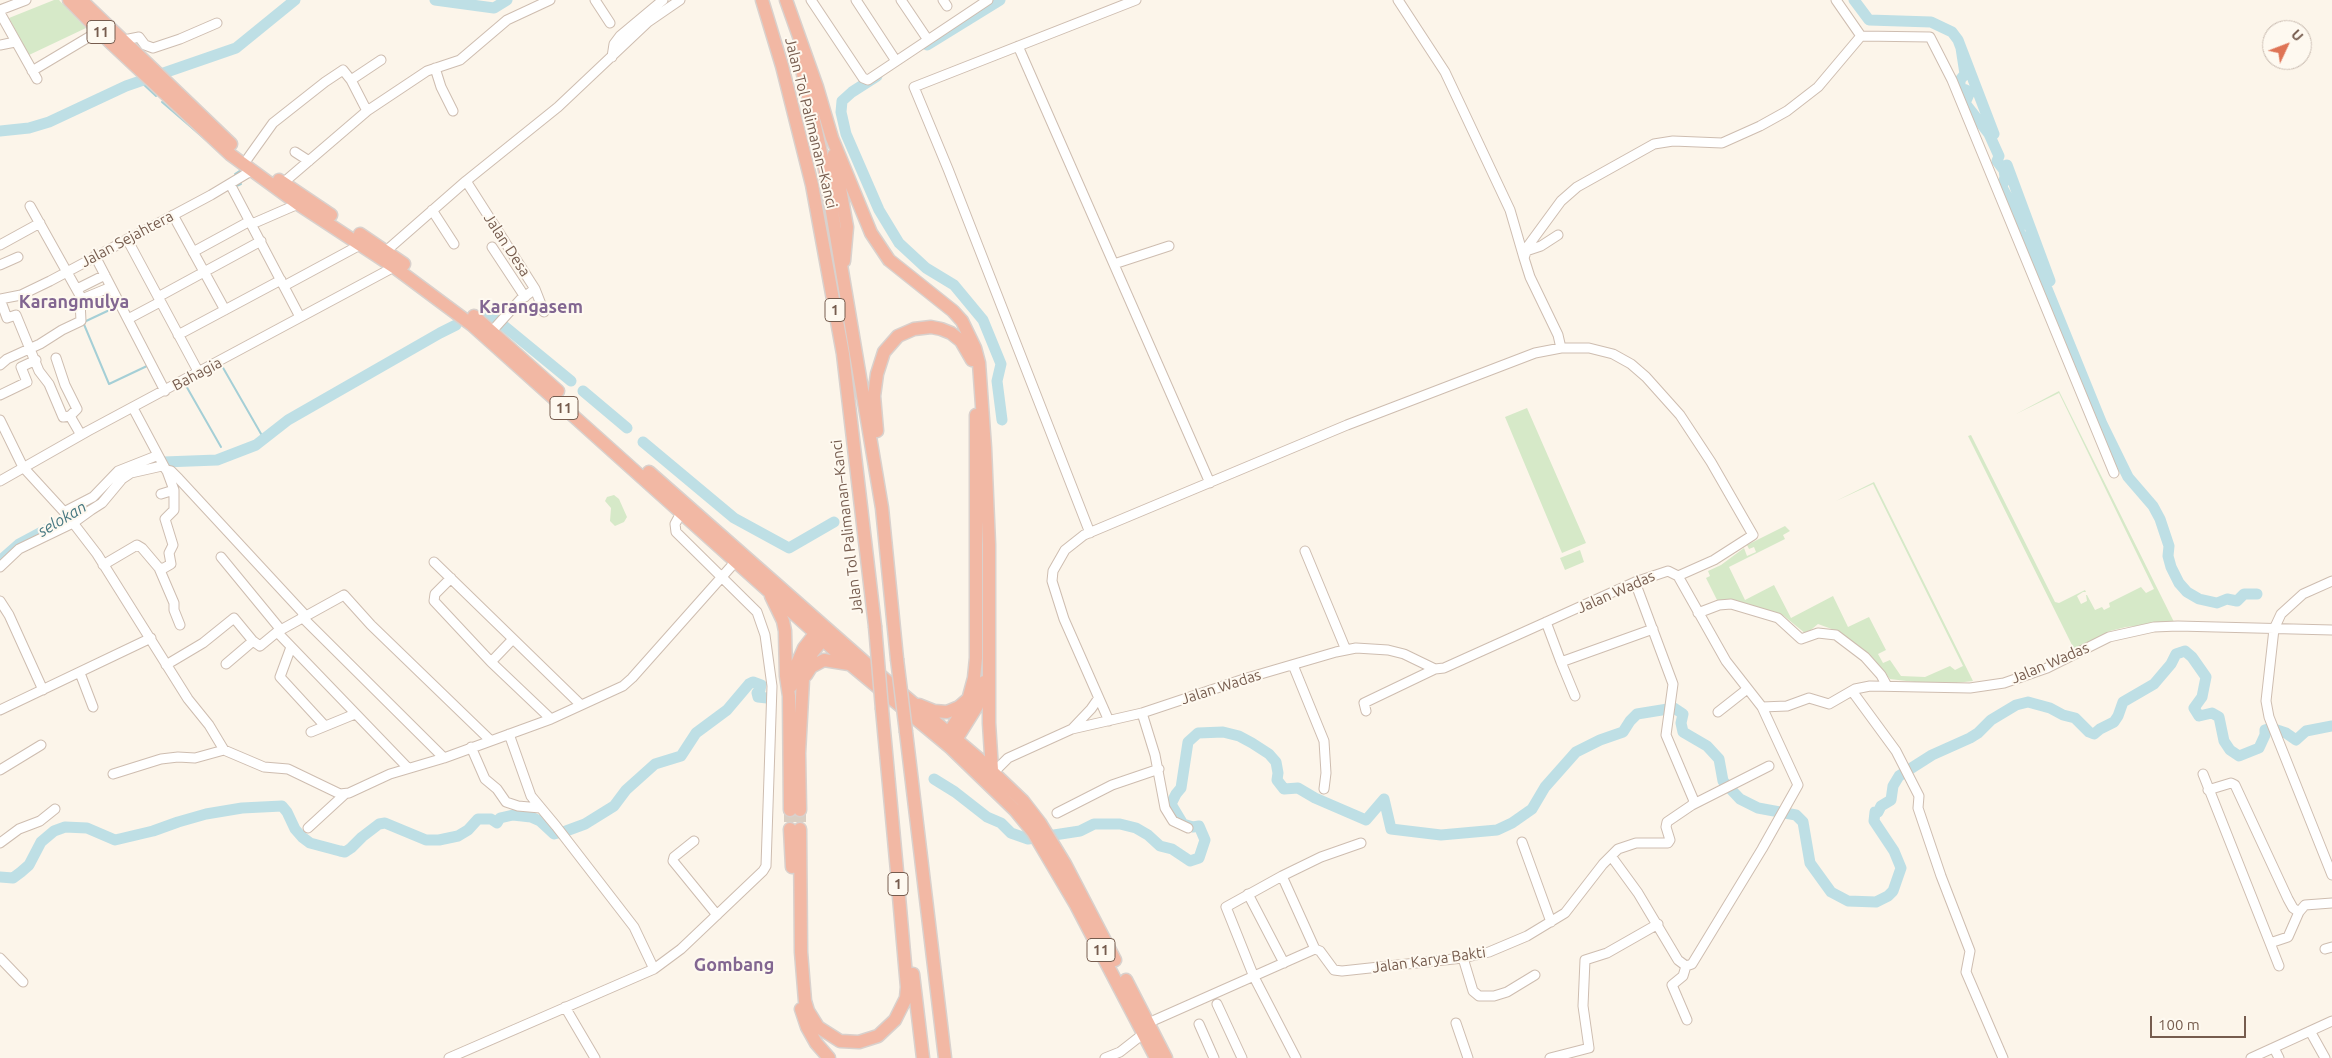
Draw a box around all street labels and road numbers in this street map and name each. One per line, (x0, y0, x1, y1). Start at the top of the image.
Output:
road number: 11 (87, 21, 115, 44)
street label: Jalan Tol Palimanan–Kanci (781, 36, 841, 210)
street label: Jalan Sejahtera (78, 207, 176, 271)
street label: Jalan Desa (480, 210, 534, 280)
road number: 1 (825, 298, 845, 322)
street label: Bahagia (169, 353, 225, 395)
road number: 11 (550, 396, 578, 419)
street label: Jalan Tol Palimanan–Kanci (827, 439, 867, 615)
street label: Jalan Wadas (1574, 567, 1658, 617)
street label: Jalan Wadas (2008, 638, 2092, 688)
street label: Jalan Wadas (1179, 666, 1263, 708)
road number: 1 (888, 872, 908, 896)
road number: 11 (1087, 938, 1115, 962)
street label: Jalan Karya Bakti (1371, 943, 1487, 977)

